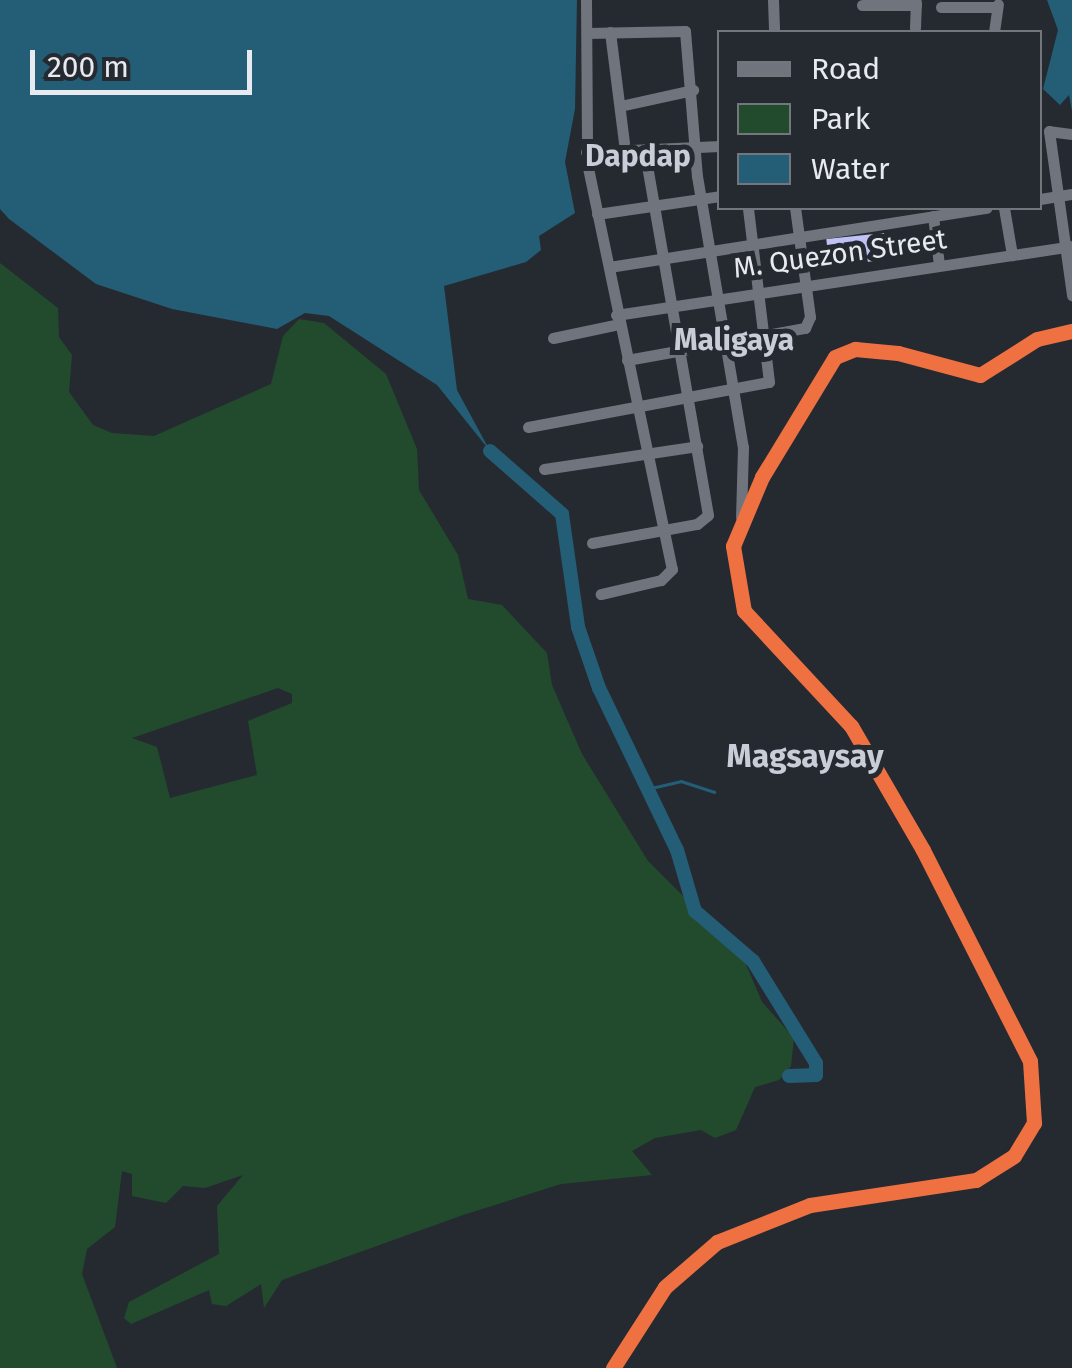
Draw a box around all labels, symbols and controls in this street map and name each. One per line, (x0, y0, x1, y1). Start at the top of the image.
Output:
scale bar (35, 30, 258, 92)
legend (717, 30, 1042, 210)
text: 200 m (47, 49, 129, 85)
text: Road (811, 51, 880, 87)
text: Park (811, 101, 870, 137)
district label: Dapdap (585, 138, 691, 174)
text: Water (811, 151, 890, 187)
street label: M. Quezon Street (731, 222, 949, 286)
district label: Maligaya (674, 322, 794, 358)
district label: Magsaysay (727, 737, 883, 775)

